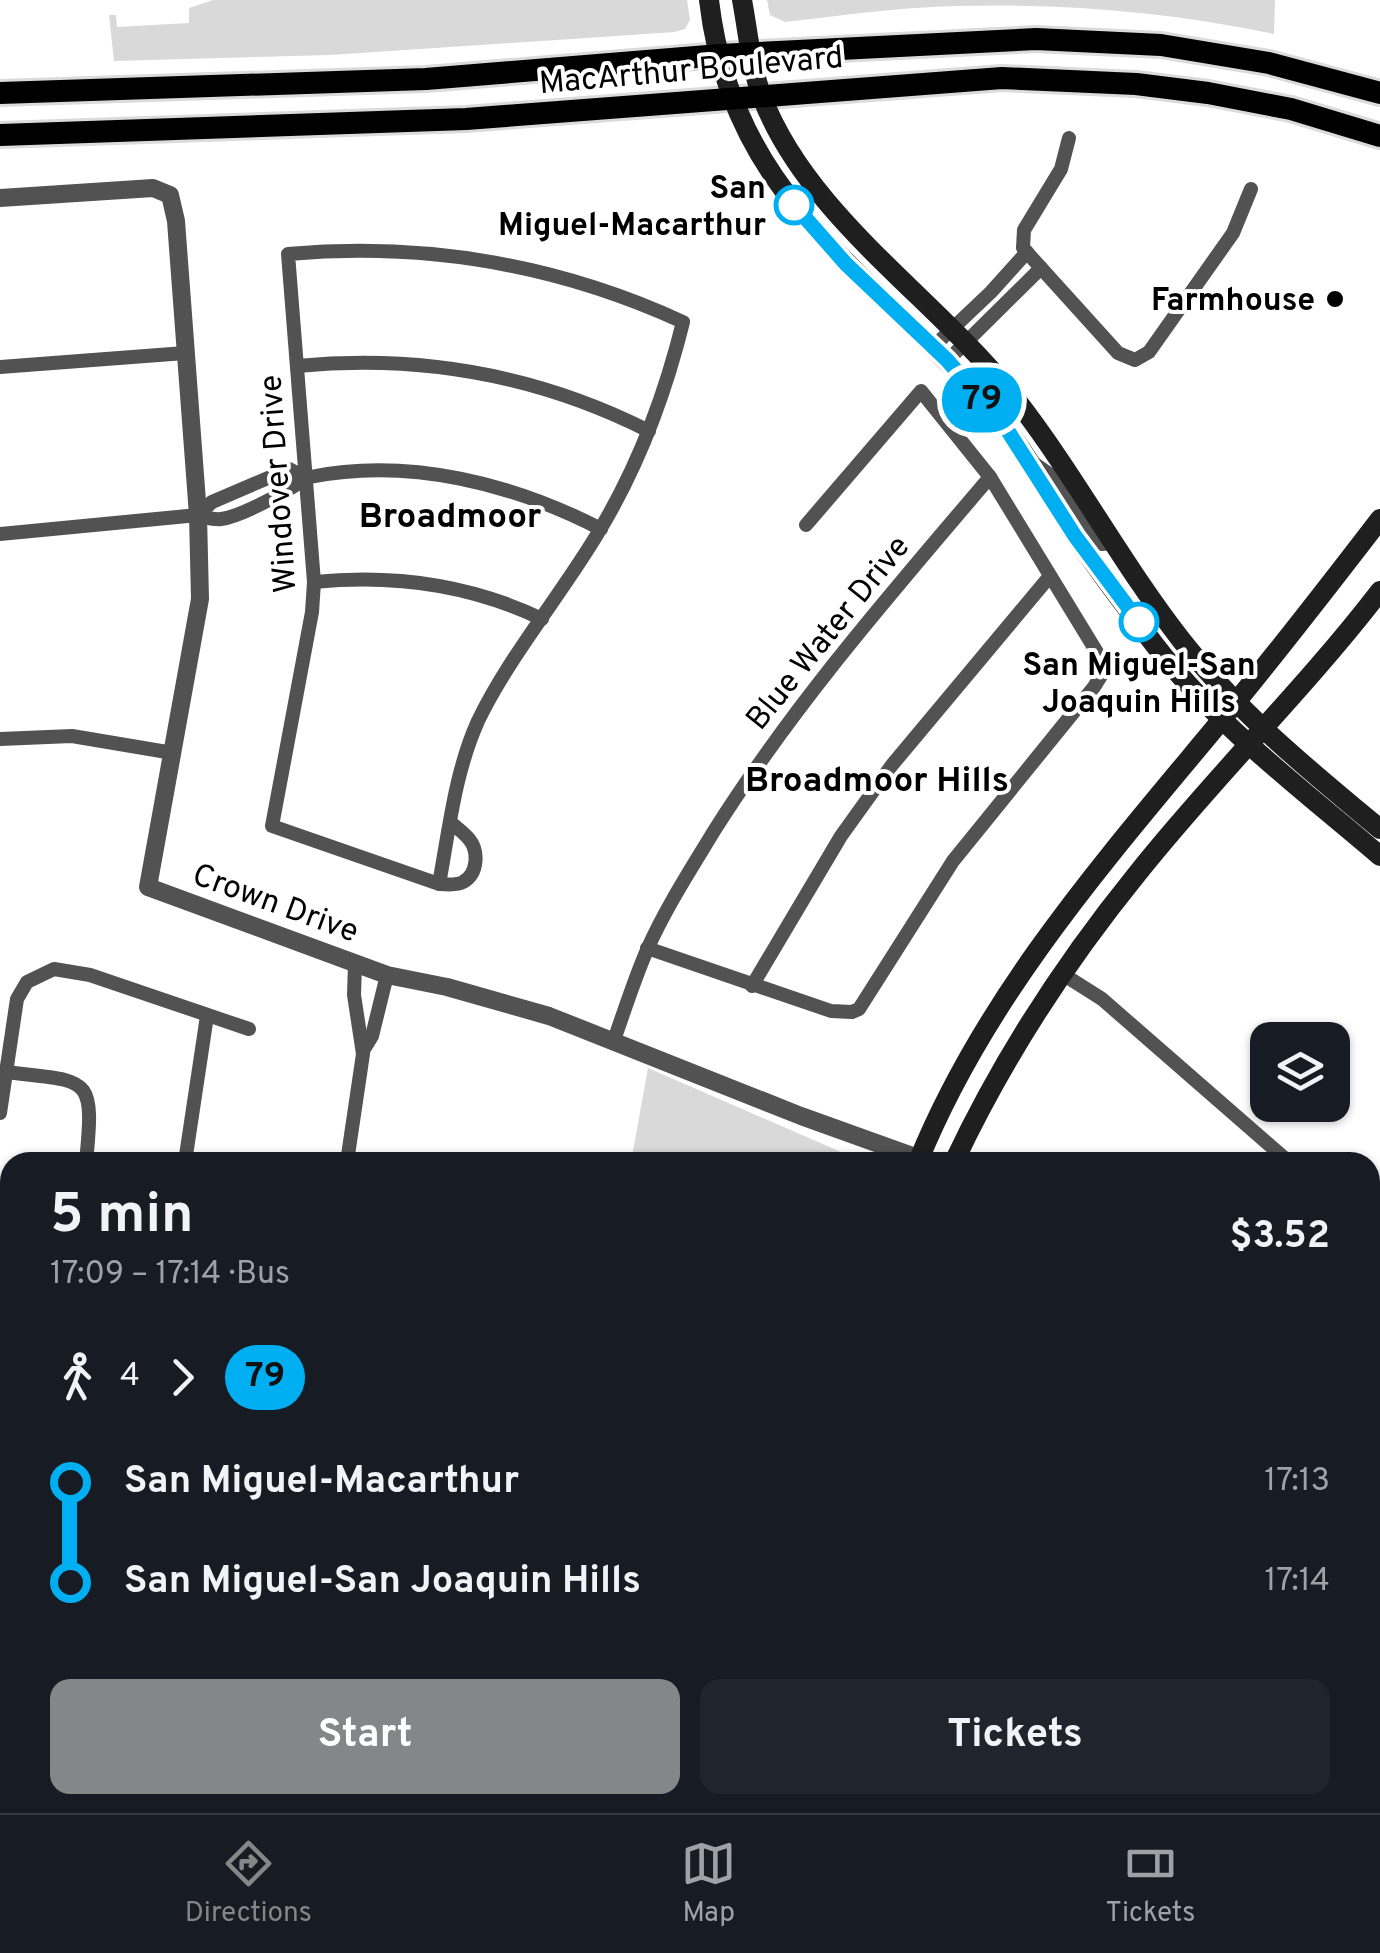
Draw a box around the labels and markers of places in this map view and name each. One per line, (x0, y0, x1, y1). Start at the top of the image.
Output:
place label: San Miguel-Macarthur (498, 170, 766, 247)
marker: San Miguel-Macarthur (775, 186, 813, 224)
place label: Farmhouse (1151, 282, 1315, 322)
marker: Farmhouse (1324, 288, 1346, 310)
marker: San Miguel-San Joaquin Hills (1120, 603, 1158, 641)
place label: San Miguel-San Joaquin Hills (1022, 647, 1256, 724)

